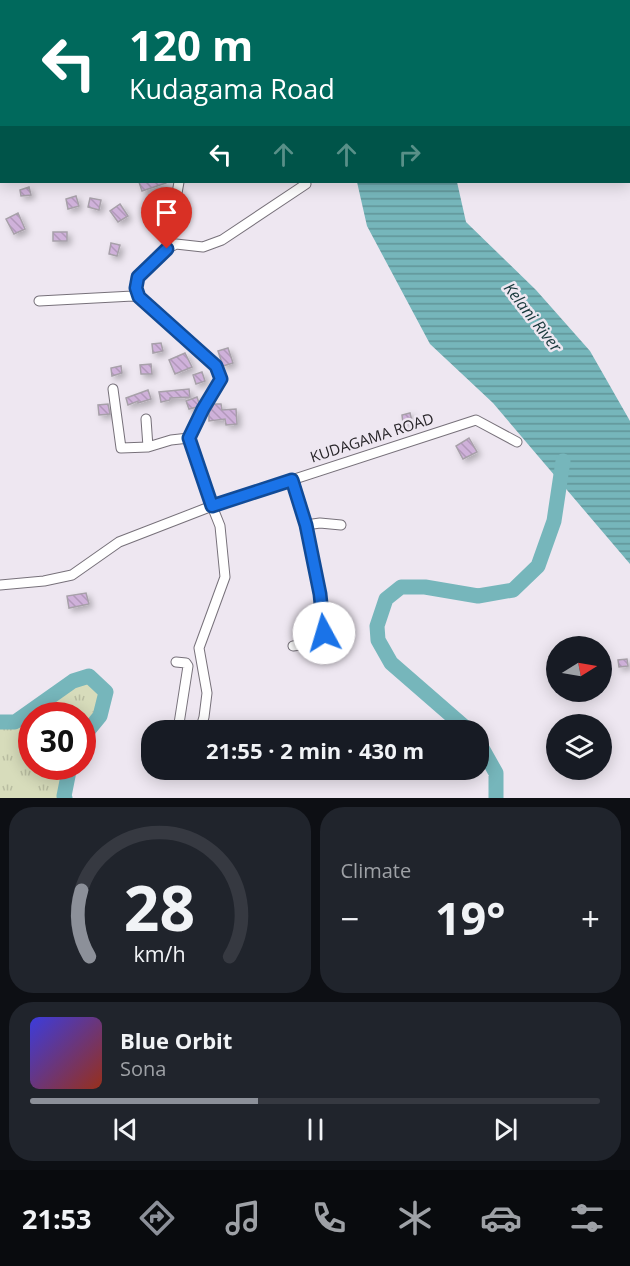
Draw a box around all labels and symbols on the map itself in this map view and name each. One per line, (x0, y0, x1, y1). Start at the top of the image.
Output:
pin (141, 187, 192, 249)
water label: Kelani River (499, 278, 567, 357)
street label: KUDAGAMA ROAD (307, 408, 436, 466)
position arrow (292, 601, 356, 665)
north arrow (546, 636, 612, 702)
speed limit sign: 30 (18, 702, 96, 780)

